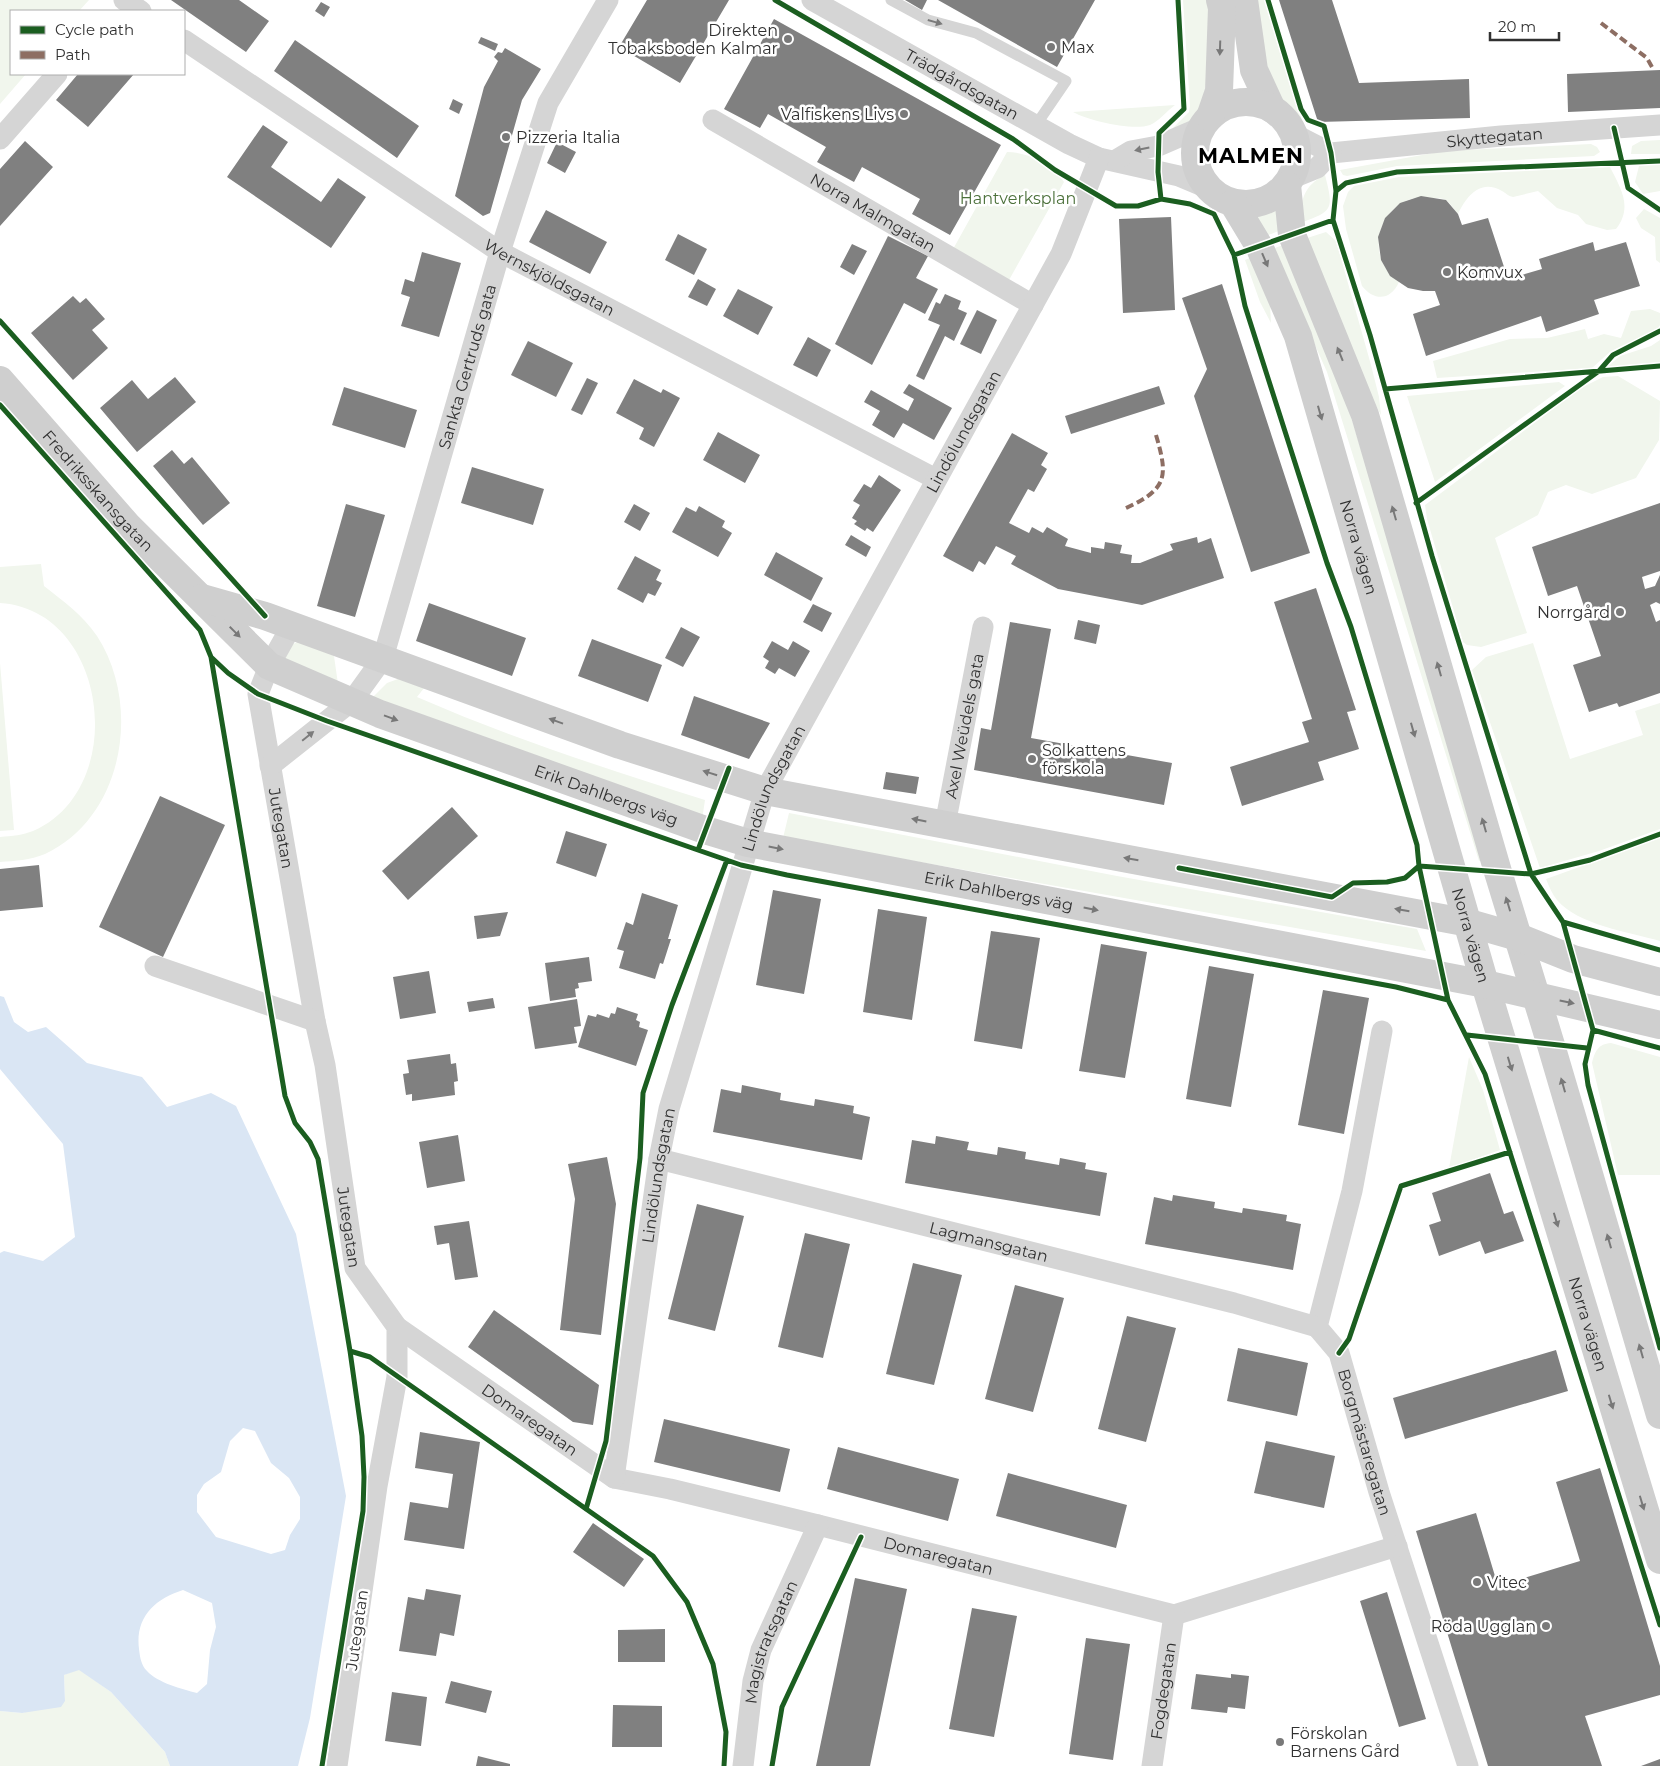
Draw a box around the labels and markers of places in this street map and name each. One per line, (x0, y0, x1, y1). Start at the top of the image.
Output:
place label: Direkten Tobaksboden Kalmar (608, 21, 778, 58)
marker: Direkten Tobaksboden Kalmar (782, 33, 794, 45)
place label: Max (1061, 38, 1095, 57)
marker: Max (1045, 41, 1057, 53)
place label: Valfiskens Livs (781, 105, 894, 124)
marker: Valfiskens Livs (898, 108, 910, 120)
place label: Pizzeria Italia (516, 128, 620, 147)
marker: Pizzeria Italia (500, 131, 512, 143)
place label: Komvux (1457, 263, 1523, 282)
marker: Komvux (1441, 266, 1453, 278)
place label: Norrgård (1537, 603, 1610, 622)
marker: Norrgård (1614, 606, 1626, 618)
place label: Solkattens förskola (1042, 741, 1126, 778)
marker: Solkattens förskola (1026, 753, 1038, 765)
place label: Vitec (1487, 1573, 1527, 1592)
marker: Vitec (1471, 1576, 1483, 1588)
place label: Röda Ugglan (1431, 1617, 1536, 1636)
marker: Röda Ugglan (1540, 1620, 1552, 1632)
place label: Förskolan Barnens Gård (1290, 1724, 1400, 1761)
marker: Förskolan Barnens Gård (1274, 1736, 1286, 1748)

